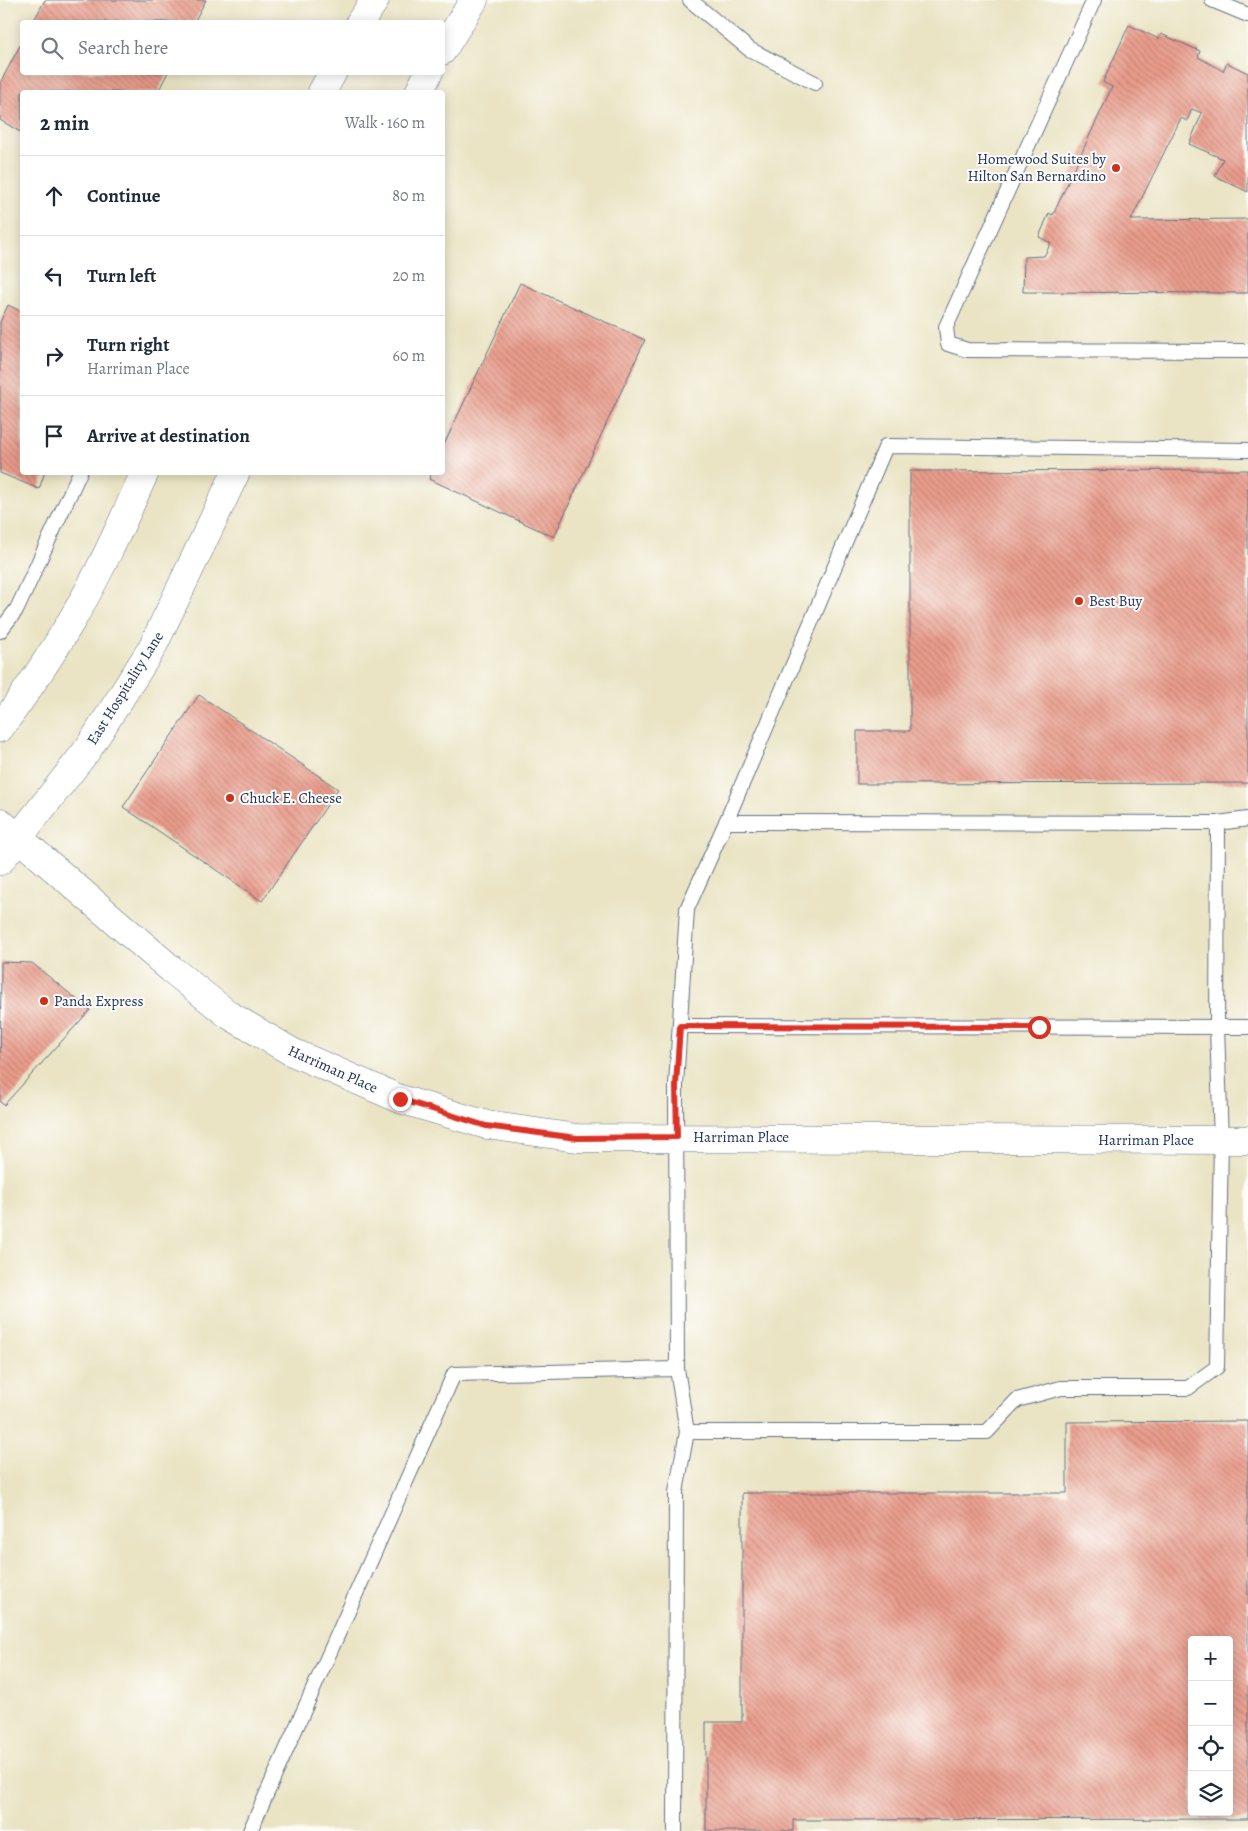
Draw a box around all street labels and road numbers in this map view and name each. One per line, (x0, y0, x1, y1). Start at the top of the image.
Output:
street label: East Hospitality Lane (82, 627, 168, 748)
street label: Harriman Place (285, 1040, 381, 1098)
street label: Harriman Place (693, 1127, 789, 1147)
street label: Harriman Place (1098, 1130, 1194, 1150)

